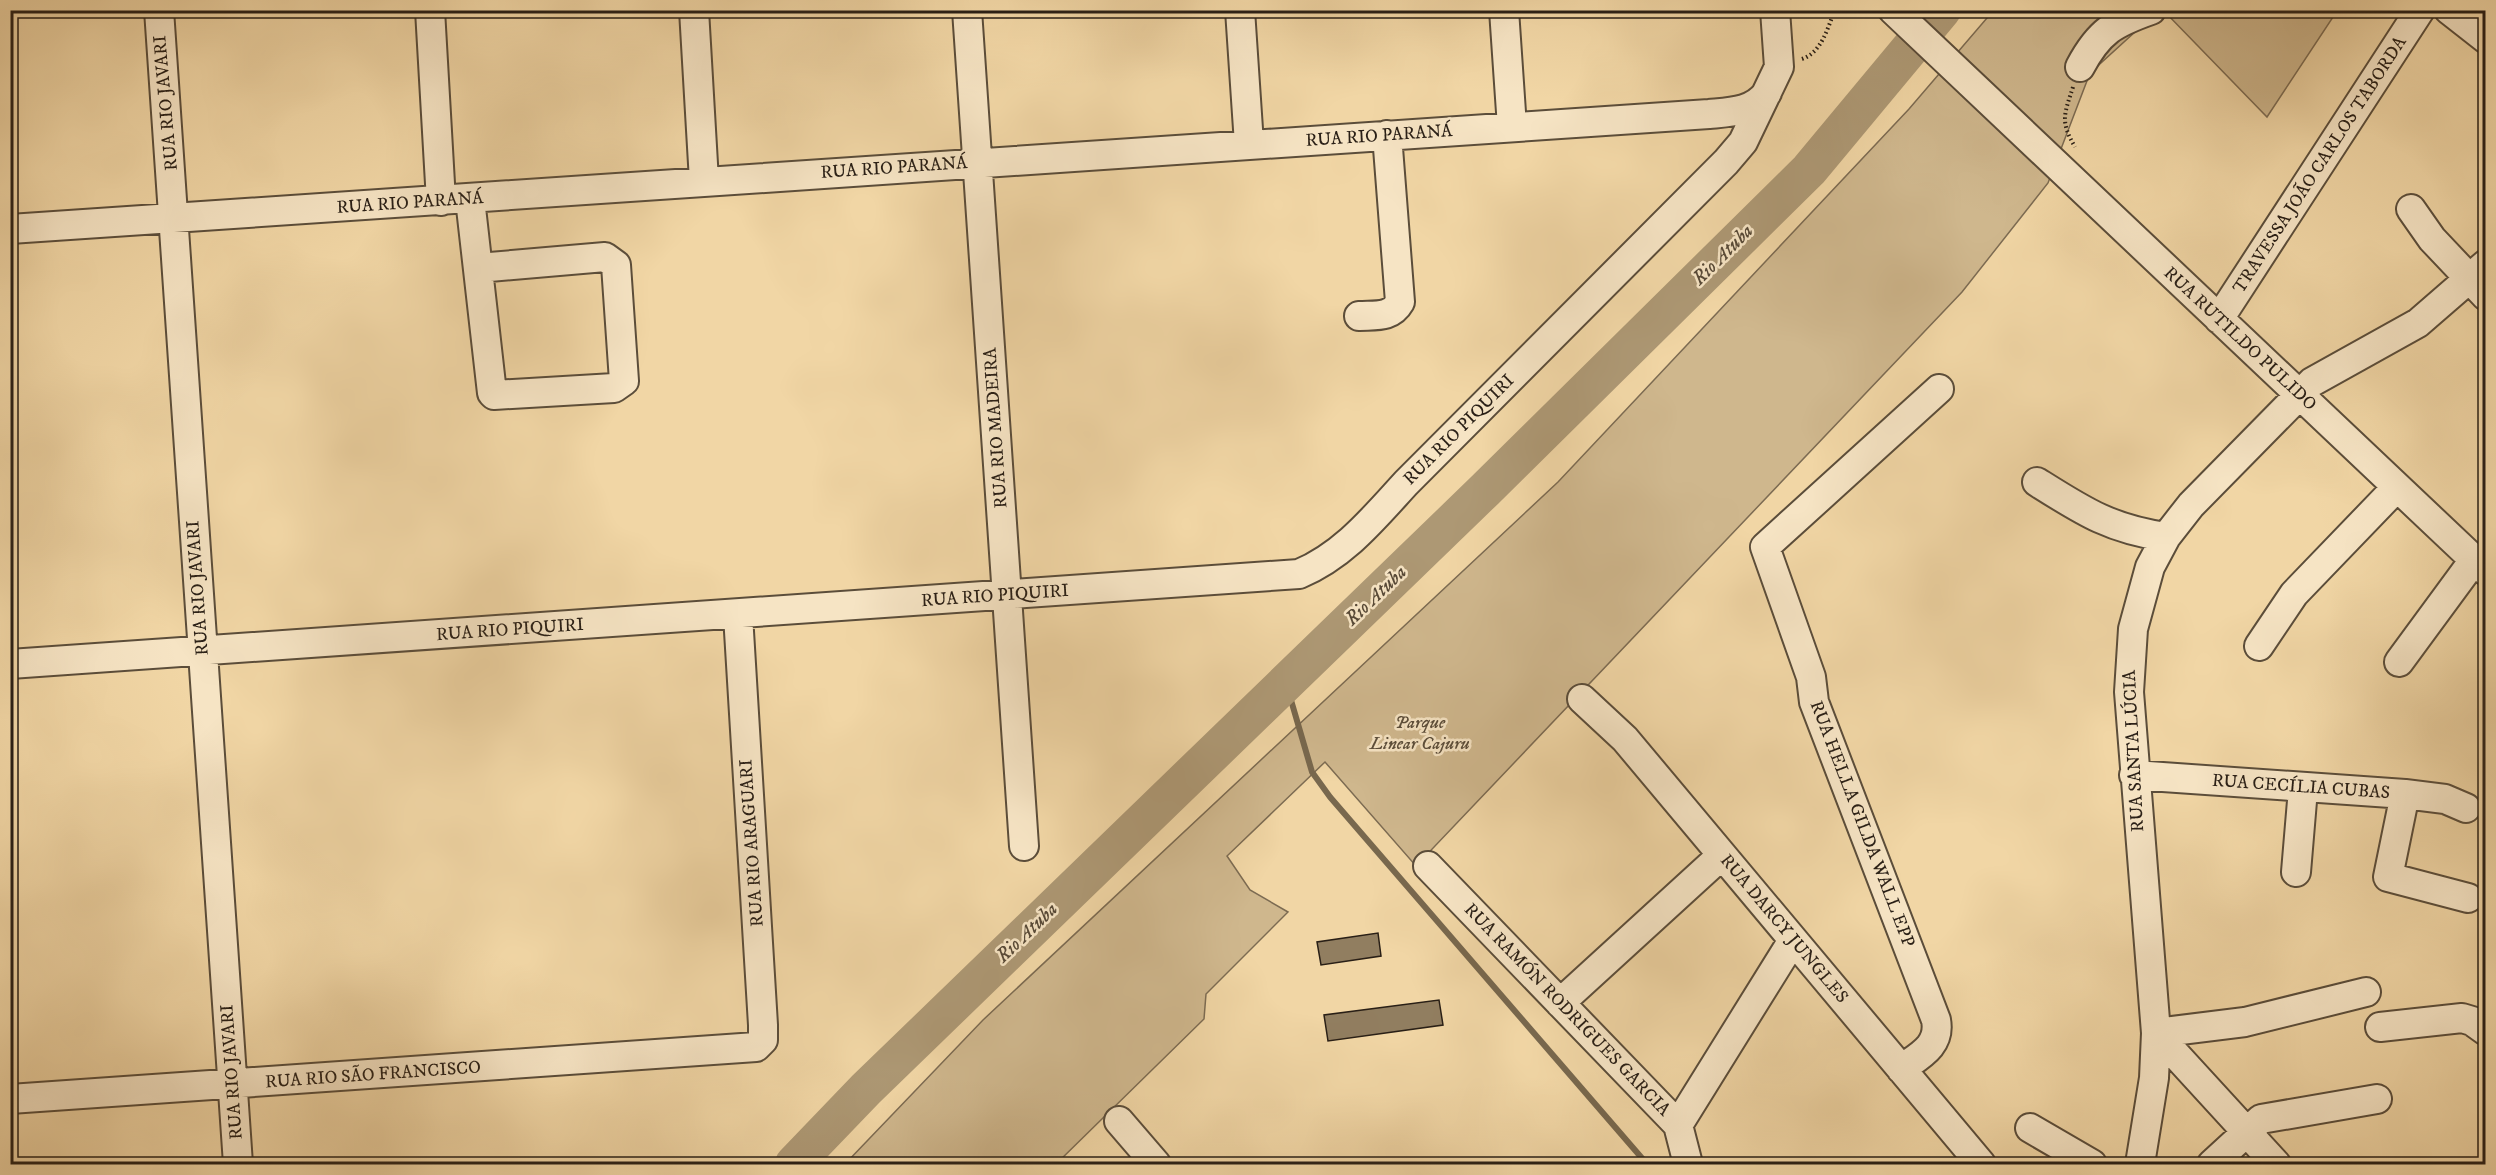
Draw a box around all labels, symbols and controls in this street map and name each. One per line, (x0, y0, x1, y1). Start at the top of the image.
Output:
street label: TRAVESSA JOÃO CARLOS TABORDA (2228, 31, 2412, 298)
street label: RUA RIO JAVARI (149, 34, 183, 172)
street label: RUA RIO PARANÁ (1305, 119, 1454, 152)
street label: RUA RIO PARANÁ (820, 151, 969, 184)
street label: RUA RIO PARANÁ (336, 186, 485, 219)
water label: Rio Atuba (1686, 219, 1759, 292)
street label: RUA RUTILDO PULIDO (2159, 262, 2321, 416)
street label: RUA RIO MADEIRA (979, 346, 1013, 509)
street label: RUA RIO PIQUIRI (1399, 370, 1519, 490)
street label: RUA RIO JAVARI (182, 520, 214, 656)
water label: Rio Atuba (1339, 560, 1412, 632)
street label: RUA RIO PIQUIRI (920, 580, 1070, 612)
street label: RUA RIO PIQUIRI (435, 614, 585, 646)
street label: RUA SANTA LÚCIA (2118, 669, 2149, 833)
street label: RUA HELLA GILDA WALL EPP (1805, 698, 1919, 950)
park label: Parque Linear Cajuru (1369, 712, 1470, 755)
street label: RUA RIO ARAGUARI (735, 758, 769, 928)
street label: RUA CECÍLIA CUBAS (2211, 769, 2391, 804)
street label: RUA DARCY JUNGLES (1715, 850, 1853, 1008)
water label: Rio Atuba (990, 897, 1063, 969)
street label: RUA RAMÓN RODRIGUES GARCIA (1459, 899, 1675, 1121)
street label: RUA RIO JAVARI (216, 1004, 248, 1140)
street label: RUA RIO SÃO FRANCISCO (264, 1055, 482, 1094)

